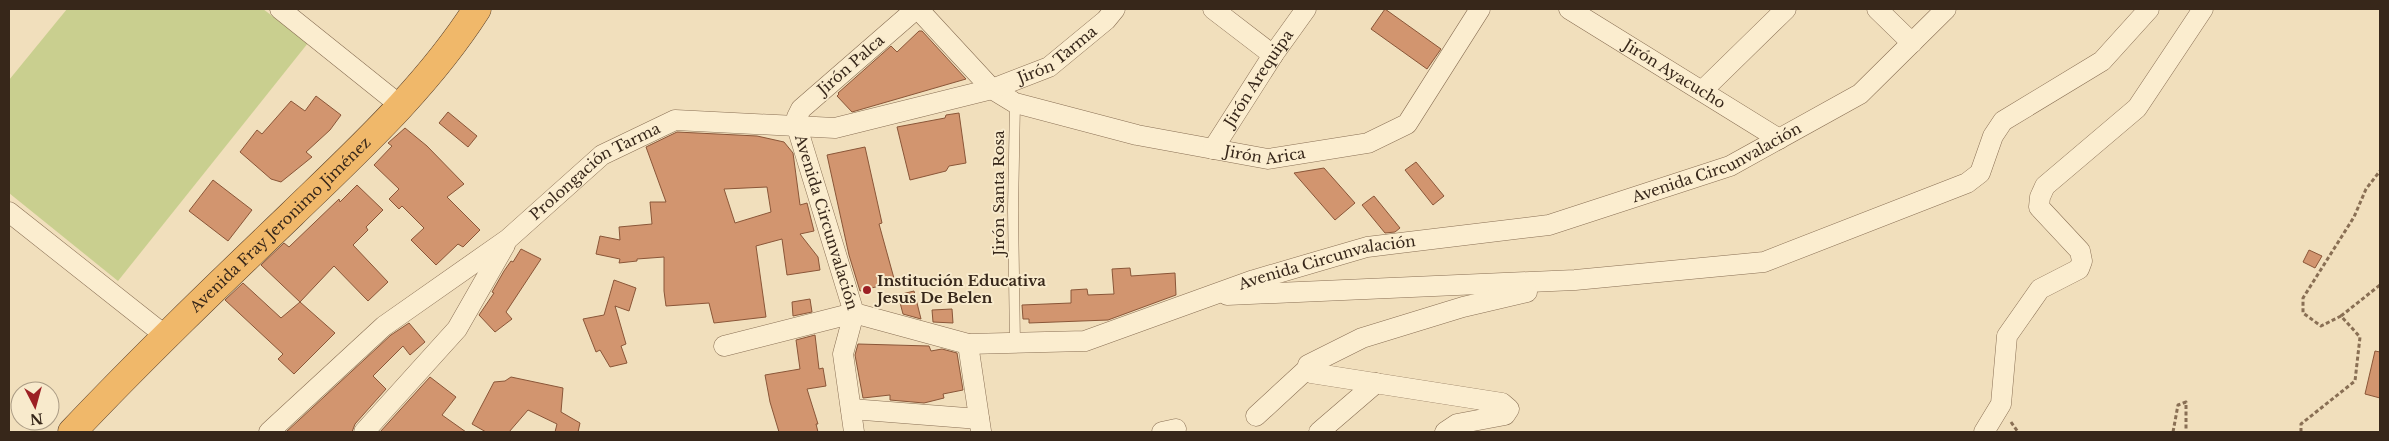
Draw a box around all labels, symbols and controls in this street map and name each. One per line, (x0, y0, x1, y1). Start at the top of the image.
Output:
street label: Jirón Tarma (1013, 21, 1101, 88)
street label: Jirón Arequipa (1218, 25, 1297, 132)
street label: Jirón Palca (812, 30, 888, 100)
street label: Jirón Ayacucho (1618, 34, 1729, 113)
street label: Prolongación Tarma (526, 118, 664, 224)
street label: Avenida Circunvalación (1629, 118, 1804, 207)
street label: Jirón Santa Rosa (989, 130, 1008, 258)
street label: Avenida Circunvalación (791, 131, 862, 312)
street label: Avenida Fray Jeronimo Jiménez (185, 133, 375, 317)
street label: Jirón Arica (1221, 141, 1307, 168)
street label: Avenida Circunvalación (1235, 231, 1416, 294)
place label: Institución Educativa Jesus De Belen (874, 271, 1046, 307)
marker: Institución Educativa Jesus De Belen (861, 284, 873, 296)
north arrow (10, 381, 60, 431)
text: N (29, 409, 44, 429)

